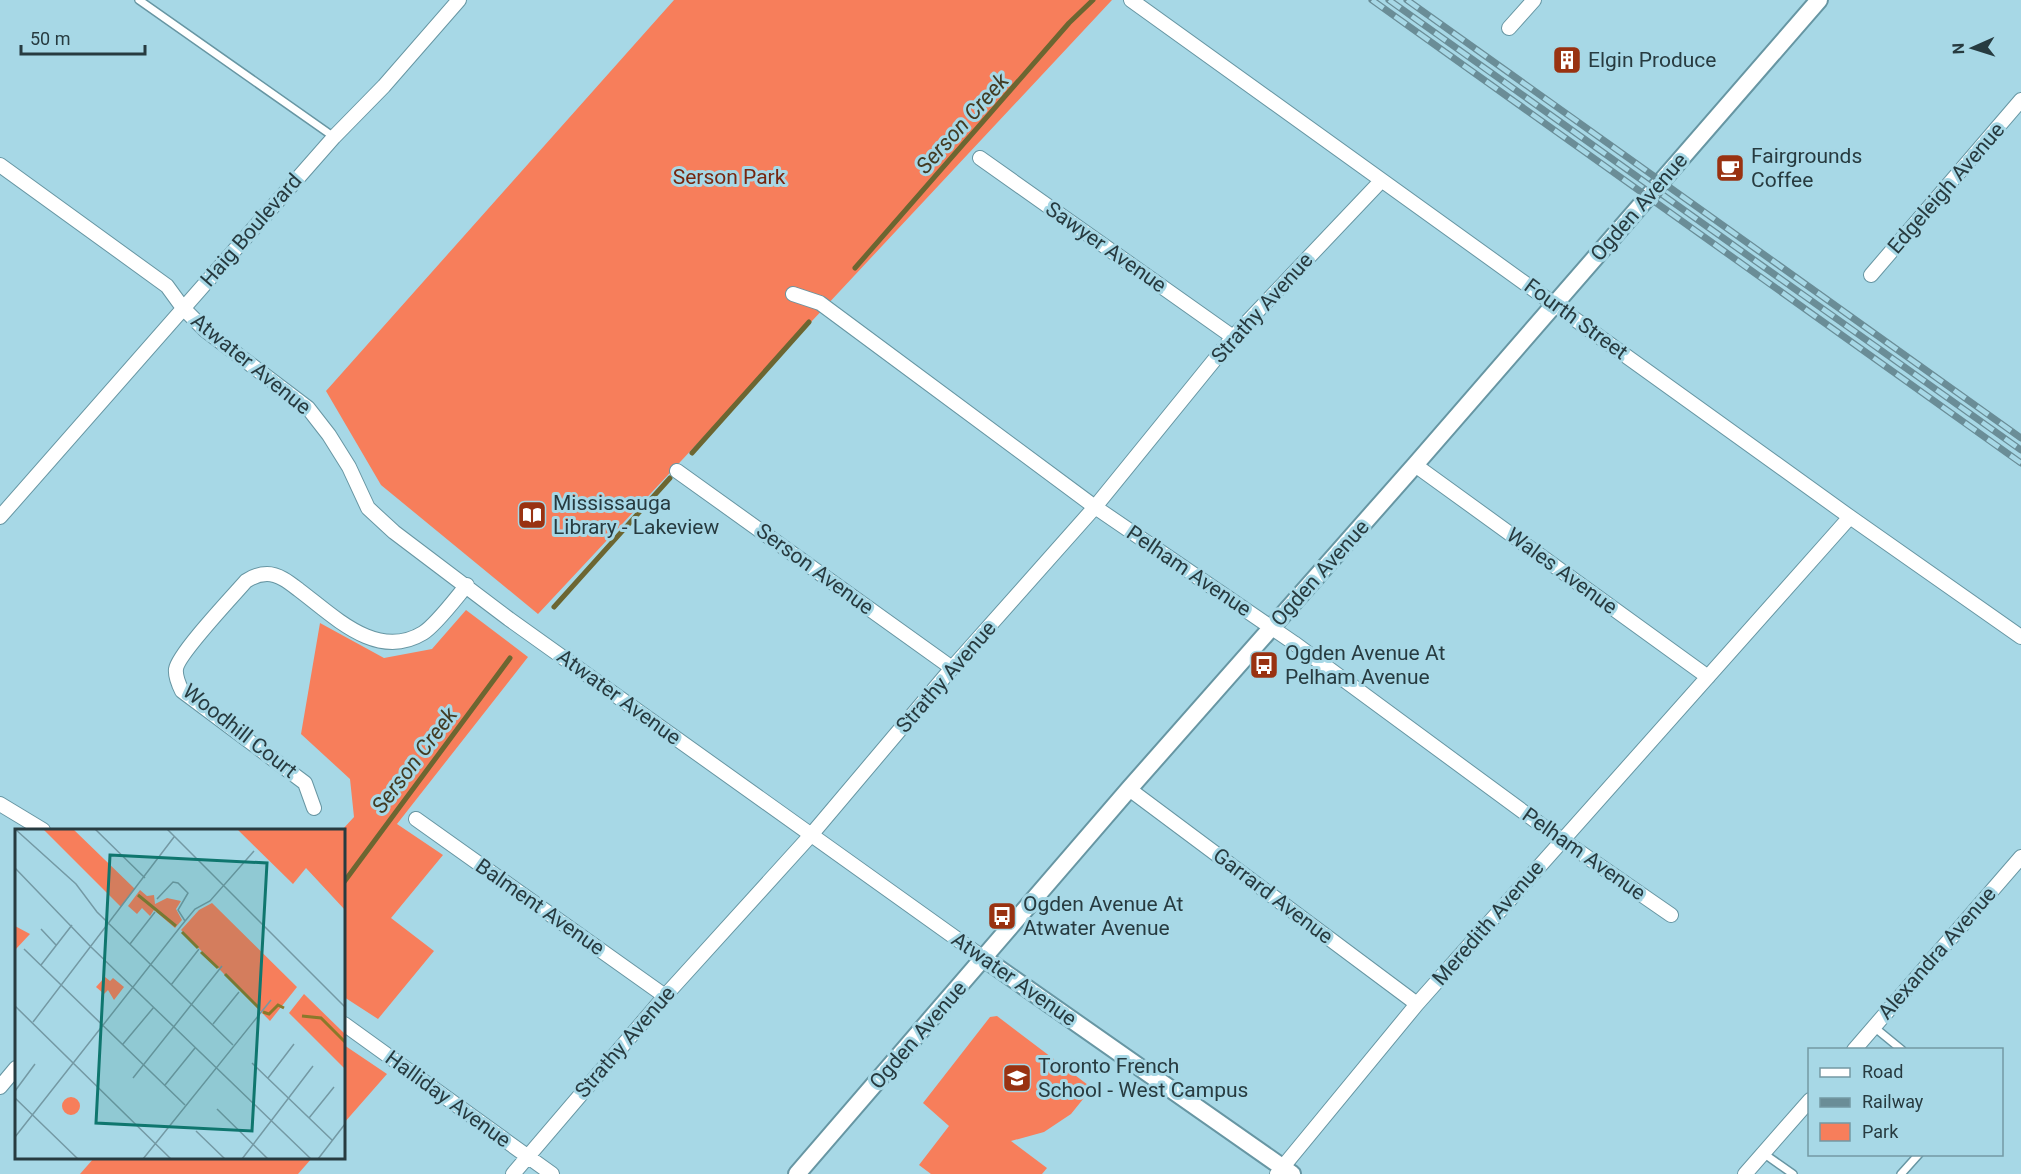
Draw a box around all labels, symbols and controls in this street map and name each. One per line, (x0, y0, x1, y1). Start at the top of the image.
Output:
scale bar (21, 18, 146, 56)
north arrow (1943, 18, 2003, 78)
text: 50 m (30, 28, 70, 49)
text: N (1949, 43, 1968, 55)
building icon: Elgin Produce (1551, 44, 1583, 76)
place label: Elgin Produce (1588, 48, 1716, 72)
water label: Serson Creek (911, 67, 1015, 178)
street label: Edgeleigh Avenue (1883, 118, 2009, 258)
place label: Fairgrounds Coffee (1751, 144, 1862, 192)
street label: Ogden Avenue (1586, 148, 1692, 266)
cafe icon: Fairgrounds Coffee (1714, 152, 1746, 184)
park label: Serson Park (673, 165, 786, 189)
street label: Haig Boulevard (196, 169, 306, 291)
street label: Sawyer Avenue (1041, 197, 1171, 297)
street label: Strathy Avenue (1206, 248, 1318, 368)
street label: Fourth Street (1520, 274, 1632, 365)
street label: Atwater Avenue (186, 309, 316, 419)
place label: Mississauga Library - Lakeview (553, 491, 719, 539)
library icon: Mississauga Library - Lakeview (516, 499, 548, 531)
street label: Ogden Avenue (1266, 515, 1374, 631)
street label: Serson Avenue (752, 518, 878, 620)
street label: Pelham Avenue (1122, 521, 1256, 621)
street label: Wales Avenue (1502, 523, 1622, 619)
street label: Strathy Avenue (891, 616, 1001, 738)
place label: Ogden Avenue At Pelham Avenue (1285, 641, 1445, 689)
street label: Atwater Avenue (553, 644, 685, 750)
bus stop icon: Ogden Avenue At Pelham Avenue (1248, 649, 1280, 681)
street label: Woodhill Court (178, 679, 302, 783)
water label: Serson Creek (367, 702, 463, 818)
street label: Pelham Avenue (1518, 803, 1650, 905)
inset map (15, 829, 345, 1159)
street label: Garrard Avenue (1208, 843, 1338, 949)
street label: Balment Avenue (471, 854, 609, 960)
street label: Meredith Avenue (1428, 856, 1548, 990)
street label: Alexandra Avenue (1873, 882, 2001, 1024)
place label: Ogden Avenue At Atwater Avenue (1023, 892, 1183, 940)
bus stop icon: Ogden Avenue At Atwater Avenue (986, 900, 1018, 932)
street label: Atwater Avenue (947, 927, 1081, 1031)
street label: Ogden Avenue (865, 976, 971, 1094)
street label: Strathy Avenue (570, 981, 680, 1103)
street label: Halliday Avenue (381, 1046, 515, 1152)
legend (1808, 1048, 2003, 1156)
place label: Toronto French School - West Campus (1038, 1054, 1248, 1102)
text: Road (1862, 1061, 1903, 1082)
school or university icon: Toronto French School - West Campus (1001, 1062, 1033, 1094)
text: Railway (1862, 1091, 1924, 1112)
text: Park (1862, 1121, 1899, 1142)

